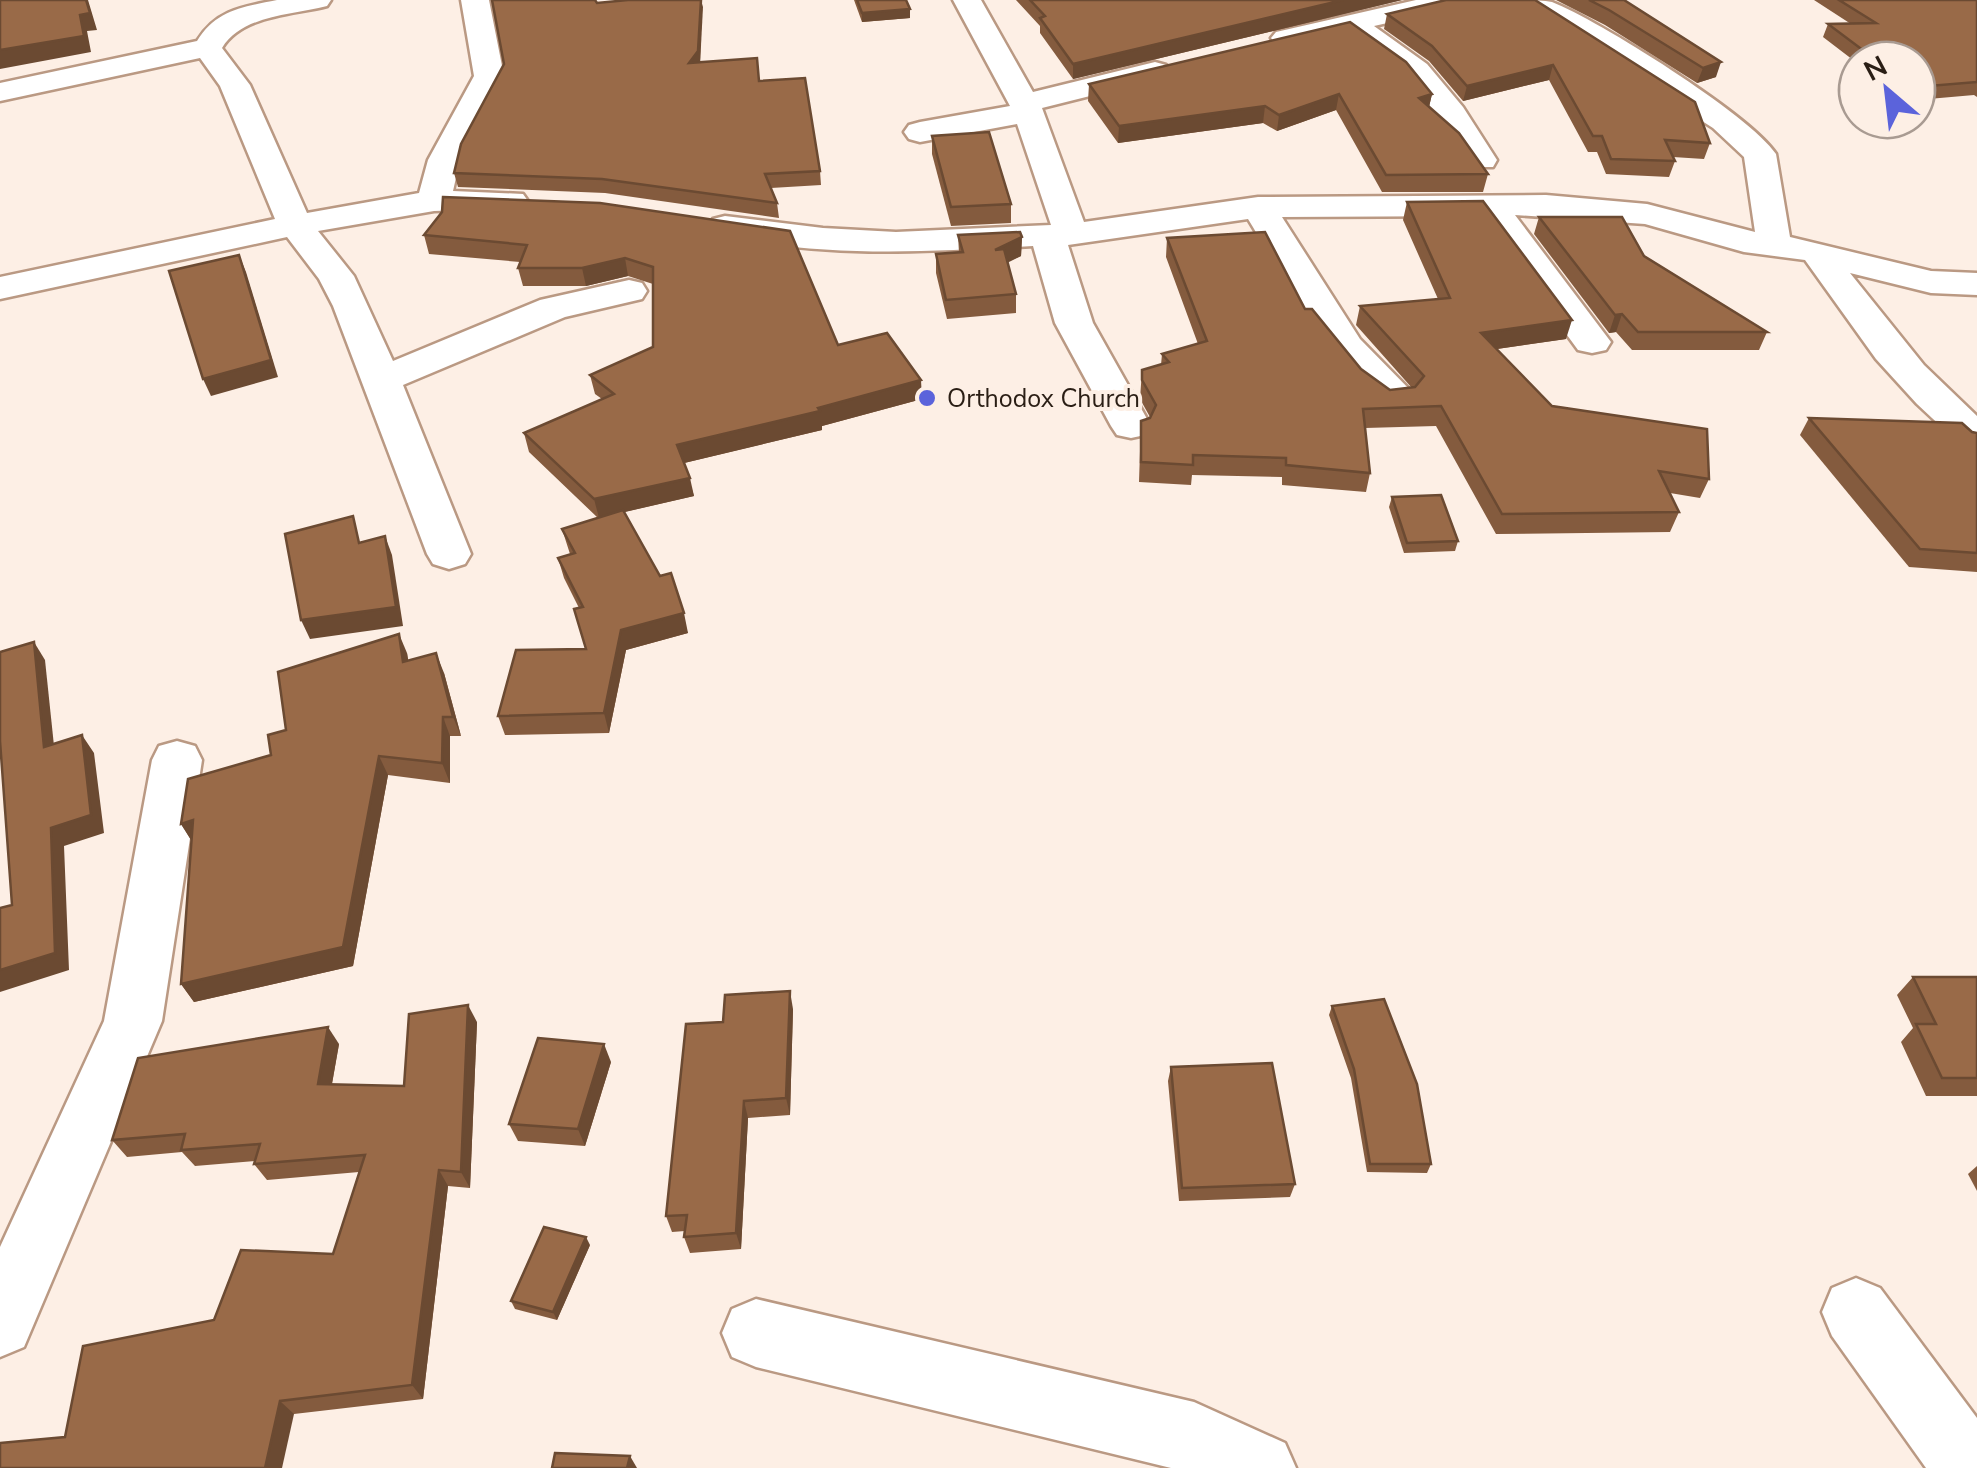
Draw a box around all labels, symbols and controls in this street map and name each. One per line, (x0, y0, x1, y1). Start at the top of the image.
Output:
north arrow (1837, 40, 1937, 140)
text: N (1858, 47, 1894, 91)
place label: Orthodox Church (947, 382, 1140, 416)
marker: Orthodox Church (916, 387, 938, 409)

